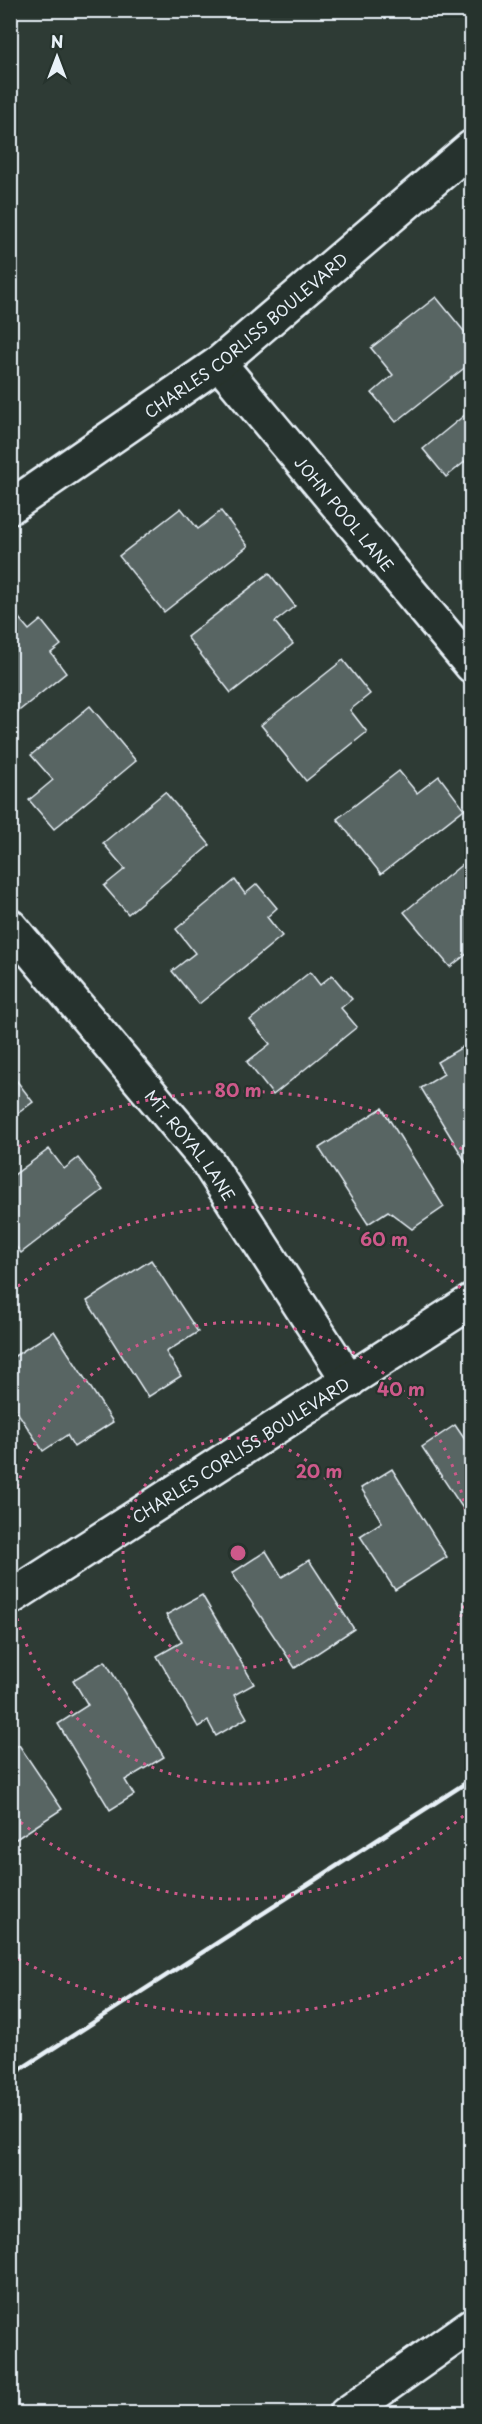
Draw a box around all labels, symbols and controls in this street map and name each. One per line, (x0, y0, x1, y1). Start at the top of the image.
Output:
north arrow (27, 27, 87, 87)
text: N (51, 29, 63, 53)
street label: CHARLES CORLISS BOULEVARD (139, 246, 353, 423)
street label: JOHN POOL LANE (289, 451, 400, 576)
text: 80 m (214, 1076, 262, 1103)
street label: MT. ROYAL LANE (140, 1084, 241, 1205)
text: 60 m (360, 1225, 408, 1252)
street label: CHARLES CORLISS BOULEVARD (127, 1371, 354, 1529)
text: 40 m (377, 1375, 425, 1402)
text: 20 m (296, 1457, 342, 1484)
centre of rings (228, 1543, 248, 1563)

